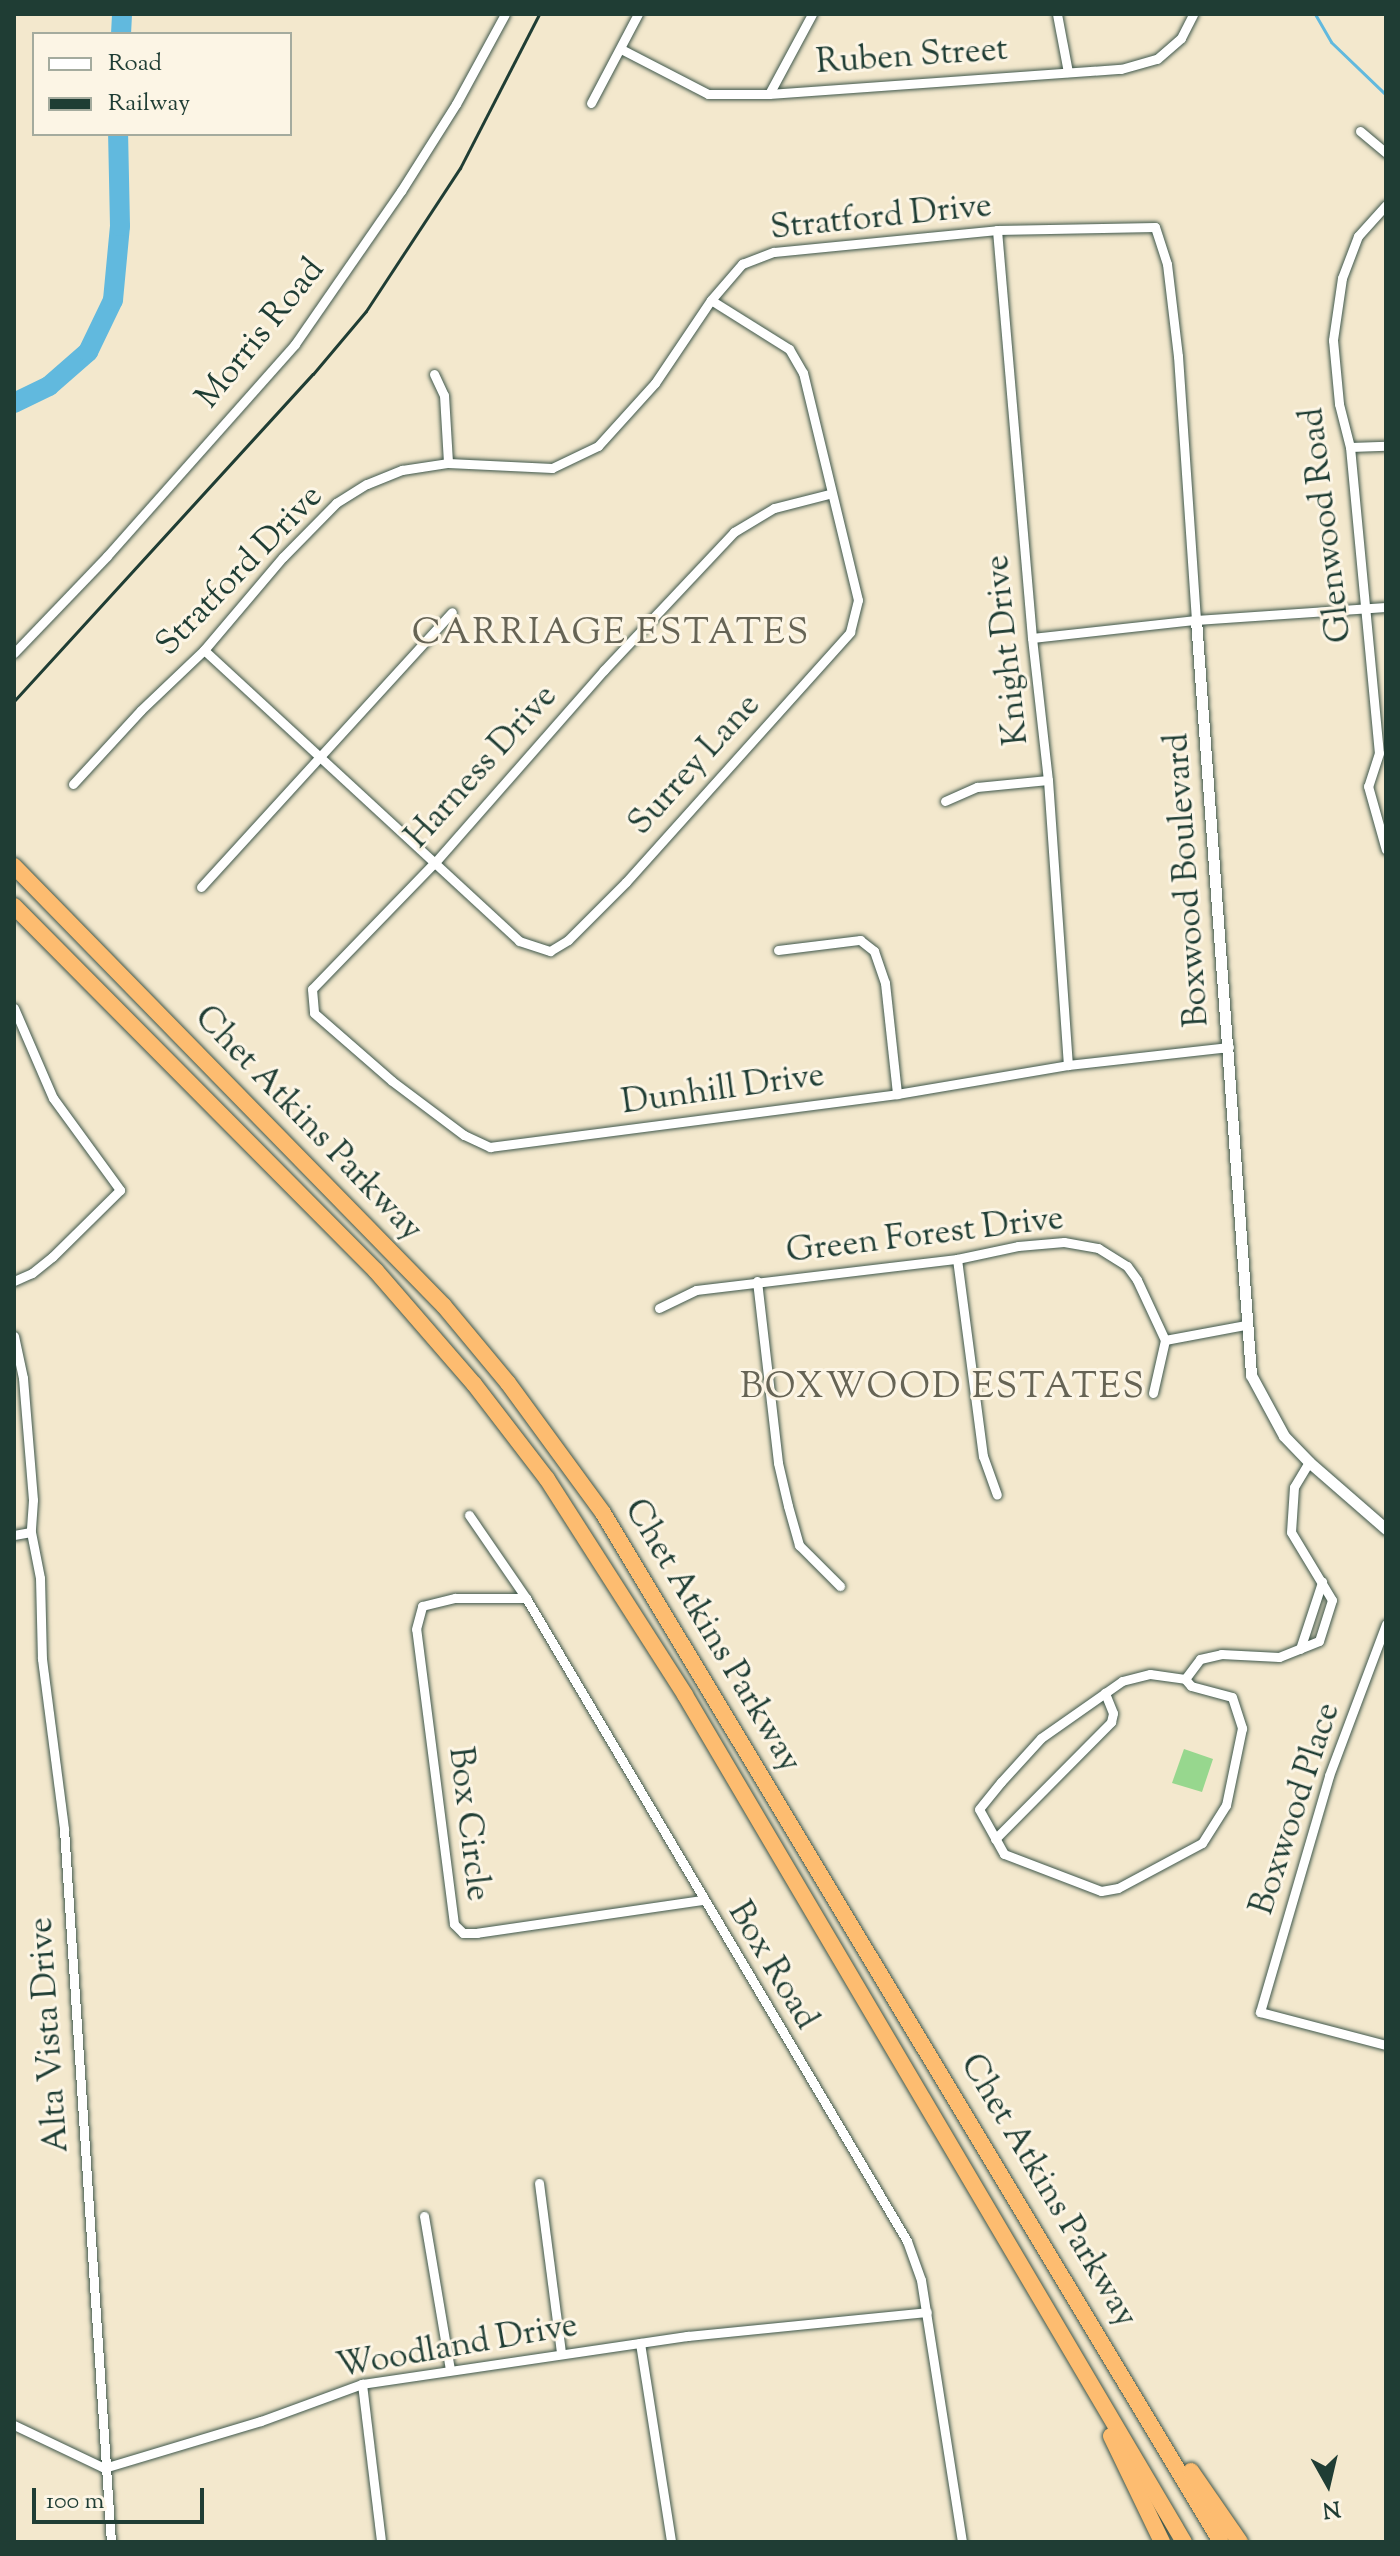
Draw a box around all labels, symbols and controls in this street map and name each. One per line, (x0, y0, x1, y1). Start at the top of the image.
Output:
street label: Ruben Street (815, 30, 1009, 84)
legend (32, 32, 292, 136)
text: Road (108, 47, 162, 81)
text: Railway (108, 87, 190, 121)
street label: Stratford Drive (768, 186, 994, 250)
street label: Morris Road (188, 251, 334, 417)
street label: Glenwood Road (1292, 405, 1362, 645)
street label: Stratford Drive (148, 477, 332, 665)
street label: Knight Drive (978, 553, 1038, 747)
district label: CARRIAGE ESTATES (412, 613, 810, 657)
street label: Harness Drive (398, 677, 566, 857)
street label: Surrey Lane (621, 686, 769, 844)
street label: Boxwood Boulevard (1157, 732, 1219, 1028)
street label: Chet Atkins Parkway (185, 998, 431, 1250)
street label: Dunhill Drive (619, 1056, 827, 1124)
street label: Green Forest Drive (784, 1199, 1066, 1273)
district label: BOXWOOD ESTATES (740, 1367, 1146, 1411)
street label: Chet Atkins Parkway (614, 1492, 810, 1780)
street label: Boxwood Place (1242, 1698, 1350, 1920)
street label: Box Circle (438, 1745, 498, 1903)
street label: Box Road (718, 1895, 826, 2037)
street label: Alta Vista Drive (21, 1916, 79, 2154)
street label: Chet Atkins Parkway (950, 2047, 1146, 2335)
street label: Woodland Drive (333, 2306, 581, 2388)
north arrow (1288, 2444, 1368, 2524)
scale bar (36, 2472, 208, 2522)
text: 100 m (46, 2485, 104, 2519)
text: N (1320, 2491, 1342, 2525)

